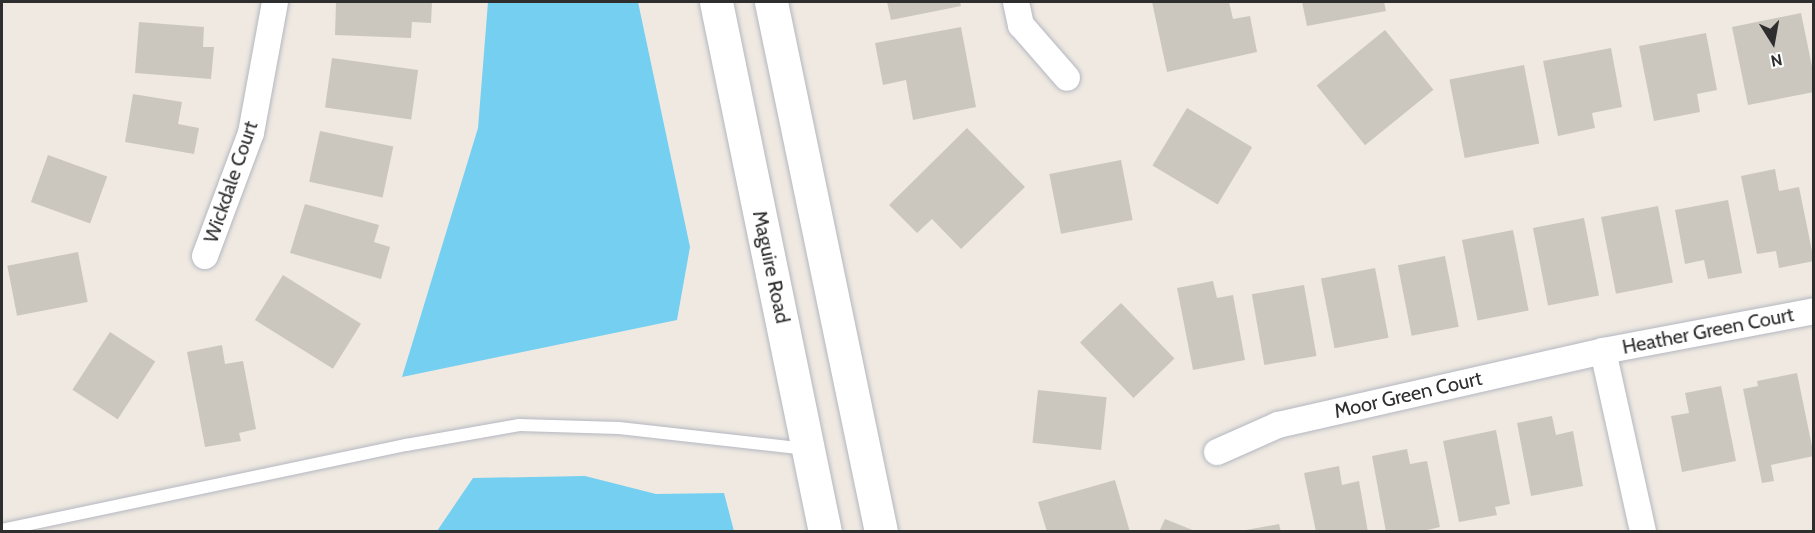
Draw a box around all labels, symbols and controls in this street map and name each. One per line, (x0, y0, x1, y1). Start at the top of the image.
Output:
north arrow (1743, 12, 1803, 72)
text: N (1769, 50, 1784, 71)
street label: Wickdale Court (199, 118, 263, 246)
street label: Maguire Road (747, 208, 795, 326)
street label: Heather Green Court (1620, 303, 1796, 359)
street label: Moor Green Court (1332, 366, 1484, 424)

